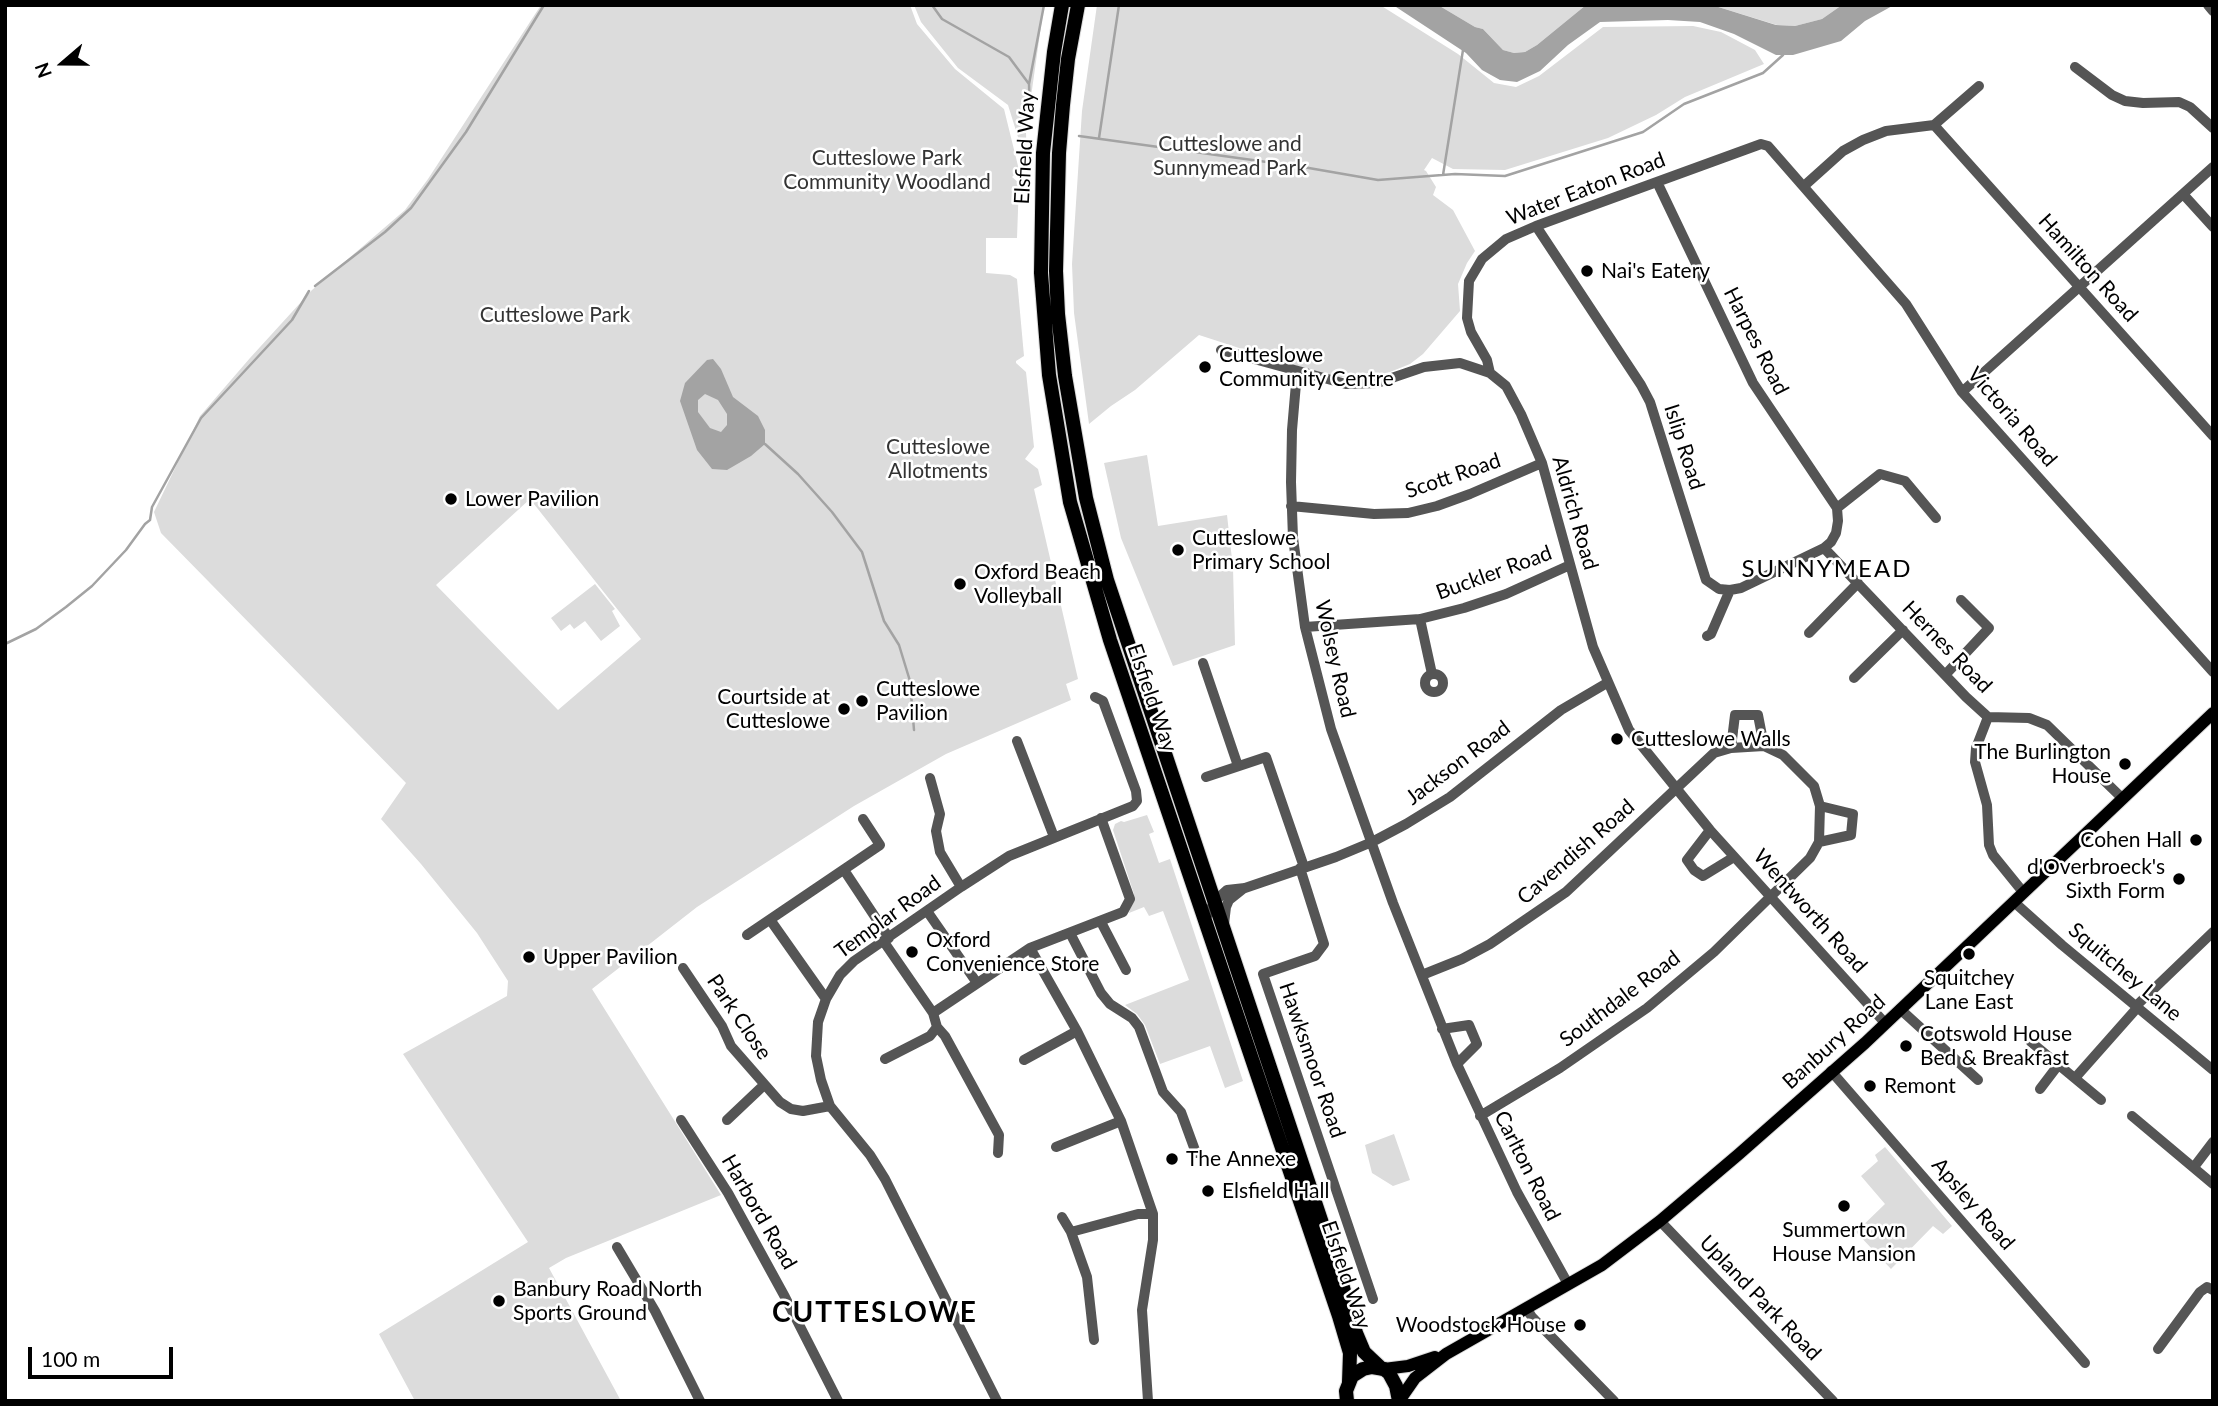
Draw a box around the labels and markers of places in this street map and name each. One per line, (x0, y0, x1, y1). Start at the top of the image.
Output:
place label: Nai's Eatery (1601, 258, 1710, 284)
marker: Nai's Eatery (1579, 263, 1595, 279)
place label: Cutteslowe Community Centre (1219, 342, 1394, 392)
marker: Cutteslowe Community Centre (1197, 359, 1213, 375)
place label: Lower Pavilion (465, 486, 599, 512)
marker: Lower Pavilion (443, 491, 459, 507)
place label: Cutteslowe Primary School (1192, 525, 1330, 575)
marker: Cutteslowe Primary School (1170, 542, 1186, 558)
place label: Oxford Beach Volleyball (974, 559, 1101, 609)
marker: Oxford Beach Volleyball (952, 576, 968, 592)
place label: Cutteslowe Pavilion (876, 676, 980, 726)
place label: Courtside at Cutteslowe (717, 684, 830, 734)
marker: Cutteslowe Pavilion (854, 693, 870, 709)
marker: Courtside at Cutteslowe (836, 701, 852, 717)
place label: Cutteslowe Walls (1631, 726, 1791, 752)
marker: Cutteslowe Walls (1609, 731, 1625, 747)
place label: The Burlington House (1974, 739, 2111, 789)
marker: The Burlington House (2117, 756, 2133, 772)
place label: Cohen Hall (2080, 827, 2182, 853)
marker: Cohen Hall (2188, 832, 2204, 848)
place label: d'Overbroeck's Sixth Form (2027, 854, 2165, 904)
marker: d'Overbroeck's Sixth Form (2171, 871, 2187, 887)
place label: Oxford Convenience Store (926, 927, 1099, 977)
place label: Upper Pavilion (543, 944, 678, 970)
marker: Oxford Convenience Store (904, 944, 920, 960)
marker: Squitchey Lane East (1961, 946, 1977, 962)
marker: Upper Pavilion (521, 949, 537, 965)
place label: Squitchey Lane East (1924, 965, 2014, 1015)
place label: Cotswold House Bed & Breakfast (1920, 1021, 2072, 1071)
marker: Cotswold House Bed & Breakfast (1898, 1038, 1914, 1054)
place label: Remont (1884, 1073, 1956, 1099)
marker: Remont (1862, 1078, 1878, 1094)
place label: The Annexe (1186, 1146, 1296, 1172)
marker: The Annexe (1164, 1151, 1180, 1167)
place label: Elsfield Hall (1222, 1178, 1329, 1204)
marker: Elsfield Hall (1200, 1183, 1216, 1199)
marker: Summertown House Mansion (1836, 1198, 1852, 1214)
place label: Summertown House Mansion (1772, 1217, 1916, 1267)
place label: Banbury Road North Sports Ground (513, 1276, 702, 1326)
marker: Banbury Road North Sports Ground (491, 1293, 507, 1309)
place label: Woodstock House (1396, 1312, 1566, 1338)
marker: Woodstock House (1572, 1317, 1588, 1333)

